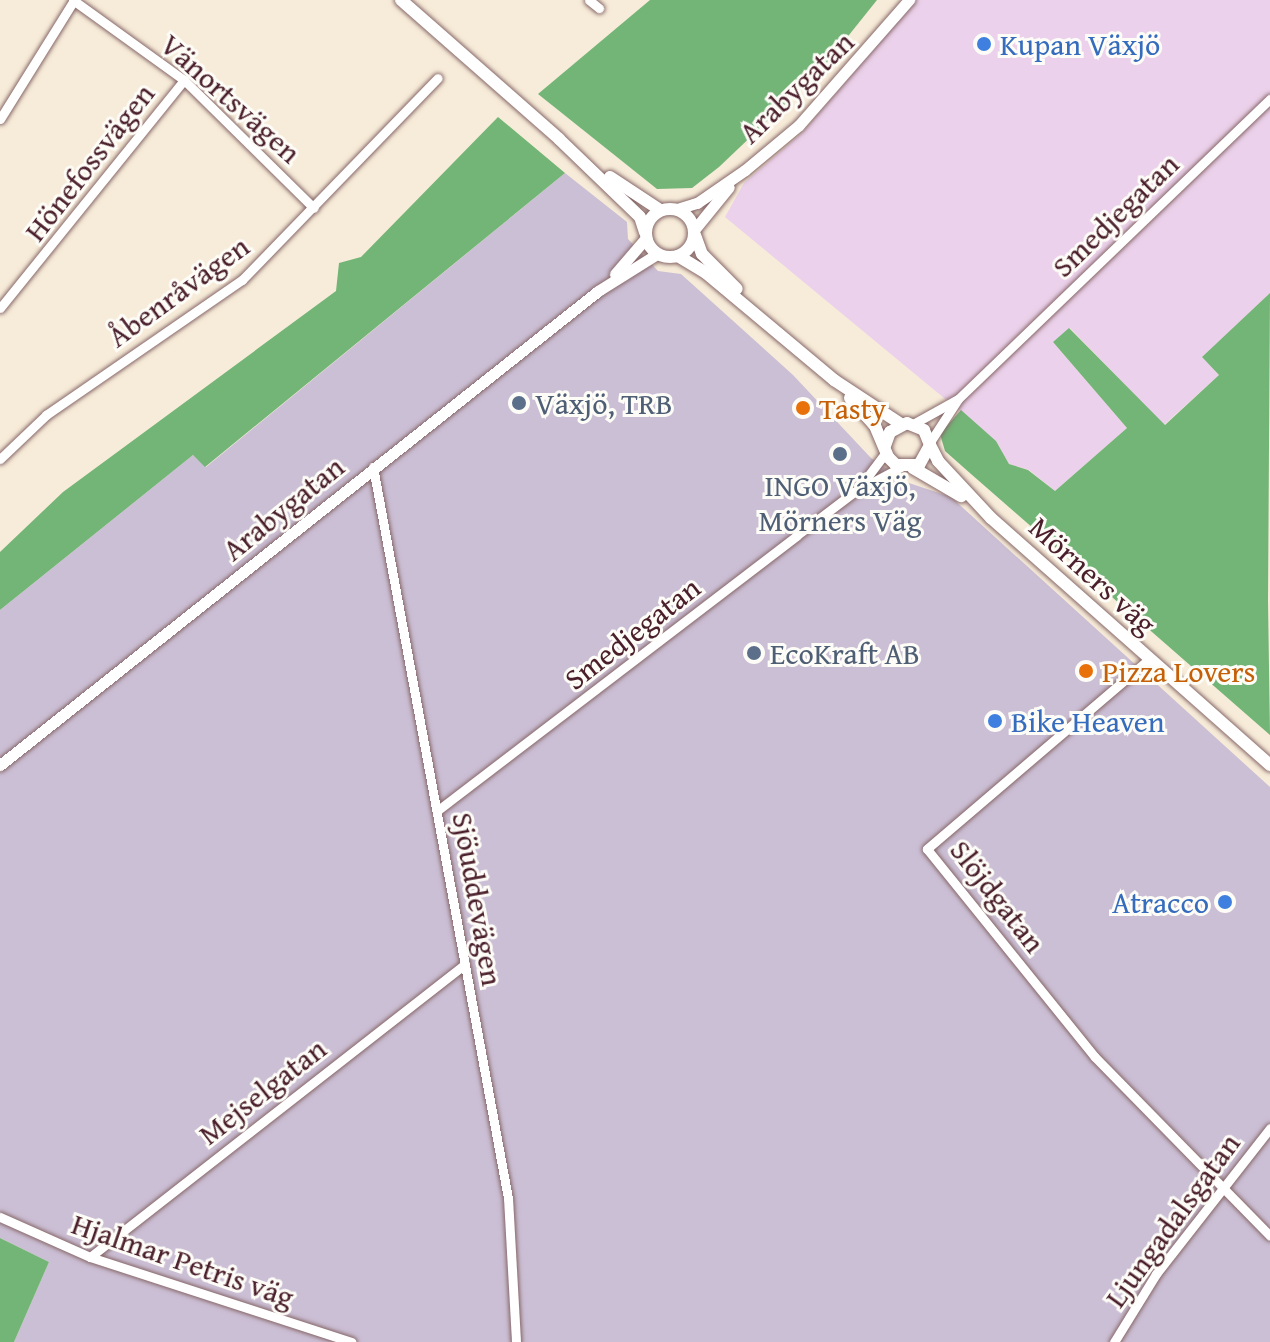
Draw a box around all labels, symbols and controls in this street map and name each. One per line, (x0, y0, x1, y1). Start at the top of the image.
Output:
street label: Arabygatan (731, 23, 861, 151)
street label: Vänortsvägen (154, 26, 308, 170)
place label: Kupan Växjö (1000, 26, 1160, 62)
marker: Kupan Växjö (975, 35, 993, 53)
street label: Hönefossvägen (16, 76, 162, 248)
street label: Smedjegatan (1044, 146, 1186, 284)
street label: Åbenråvägen (100, 228, 256, 354)
place label: Växjö, TRB (535, 385, 672, 421)
place label: Tasty (819, 390, 886, 426)
marker: Växjö, TRB (510, 394, 528, 412)
marker: Tasty (794, 399, 812, 417)
marker: INGO Växjö, Mörners Väg (831, 445, 849, 463)
street label: Arabygatan (215, 448, 351, 568)
place label: INGO Växjö, Mörners Väg (759, 467, 921, 538)
street label: Mörners väg (1022, 509, 1164, 641)
street label: Smedjegatan (557, 569, 707, 697)
place label: EcoKraft AB (770, 635, 920, 671)
marker: EcoKraft AB (745, 644, 763, 662)
place label: Pizza Lovers (1102, 653, 1255, 689)
marker: Pizza Lovers (1077, 662, 1095, 680)
place label: Bike Heaven (1011, 703, 1165, 739)
marker: Bike Heaven (986, 712, 1004, 730)
street label: Sjöuddevägen (445, 810, 511, 988)
street label: Slöjdgatan (943, 832, 1053, 960)
place label: Atracco (1112, 884, 1209, 920)
marker: Atracco (1216, 893, 1234, 911)
street label: Mejselgatan (191, 1030, 333, 1152)
street label: Ljungadalsgatan (1097, 1126, 1247, 1314)
street label: Hjalmar Petris väg (67, 1205, 299, 1315)

